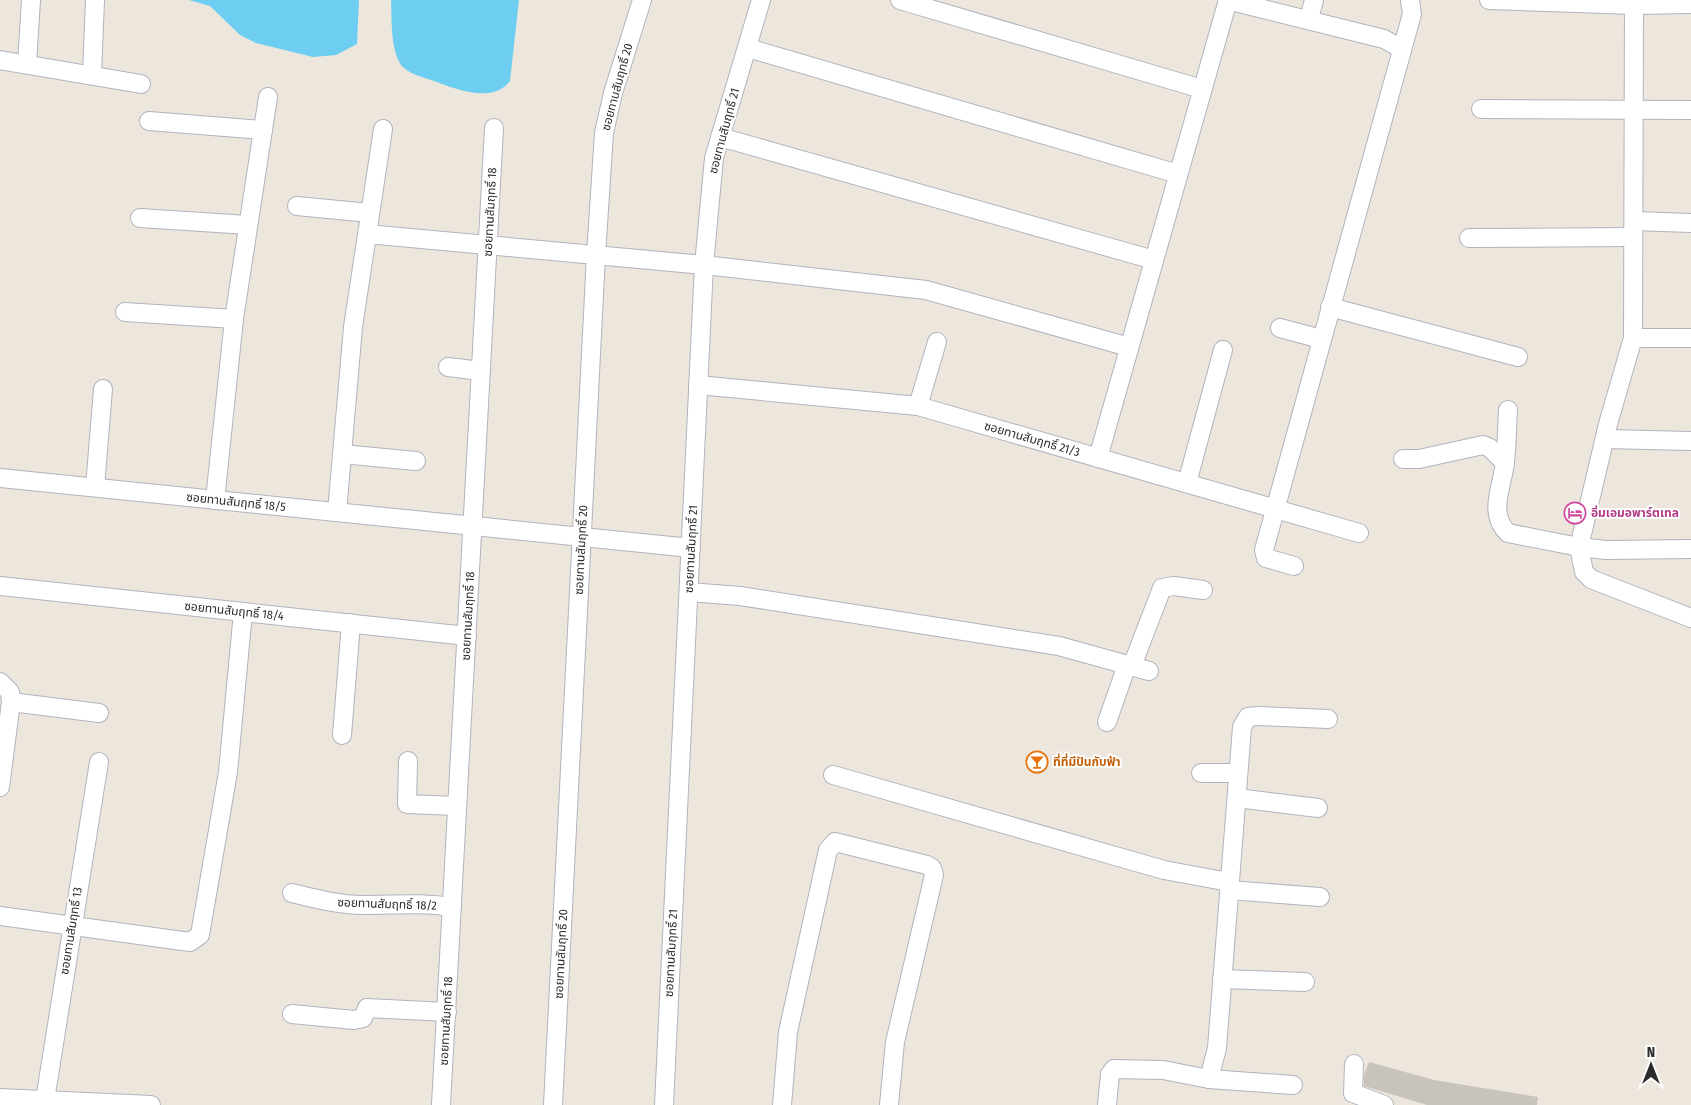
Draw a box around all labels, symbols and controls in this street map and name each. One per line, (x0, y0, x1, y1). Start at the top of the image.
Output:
street label: ซอยทานสัมฤทธิ์ 20 (598, 42, 635, 132)
street label: ซอยทานสัมฤทธิ์ 21 (706, 87, 742, 175)
street label: ซอยทานสัมฤทธิ์ 18 (480, 167, 499, 257)
street label: ซอยทานสัมฤทธิ์ 21/3 (983, 418, 1081, 459)
street label: ซอยทานสัมฤทธิ์ 18/5 (186, 490, 287, 514)
hotel icon: อิ่มเอมอพาร์ตเทล (1563, 501, 1587, 525)
street label: ซอยทานสัมฤทธิ์ 20 (571, 505, 590, 595)
street label: ซอยทานสัมฤทธิ์ 21 (681, 505, 700, 593)
place label: อิ่มเอมอพาร์ตเทล (1591, 505, 1679, 520)
street label: ซอยทานสัมฤทธิ์ 18 (458, 571, 477, 661)
street label: ซอยทานสัมฤทธิ์ 18/4 (184, 599, 285, 623)
bar icon: ที่ที่มีปันกับฟ้า (1025, 750, 1049, 774)
place label: ที่ที่มีปันกับฟ้า (1053, 753, 1121, 769)
street label: ซอยทานสัมฤทธิ์ 13 (57, 886, 85, 976)
street label: ซอยทานสัมฤทธิ์ 18/2 (337, 895, 437, 913)
street label: ซอยทานสัมฤทธิ์ 20 (551, 909, 570, 999)
street label: ซอยทานสัมฤทธิ์ 21 (661, 909, 680, 997)
street label: ซอยทานสัมฤทธิ์ 18 (436, 976, 455, 1066)
north arrow (1626, 1040, 1676, 1090)
text: N (1647, 1044, 1655, 1061)

